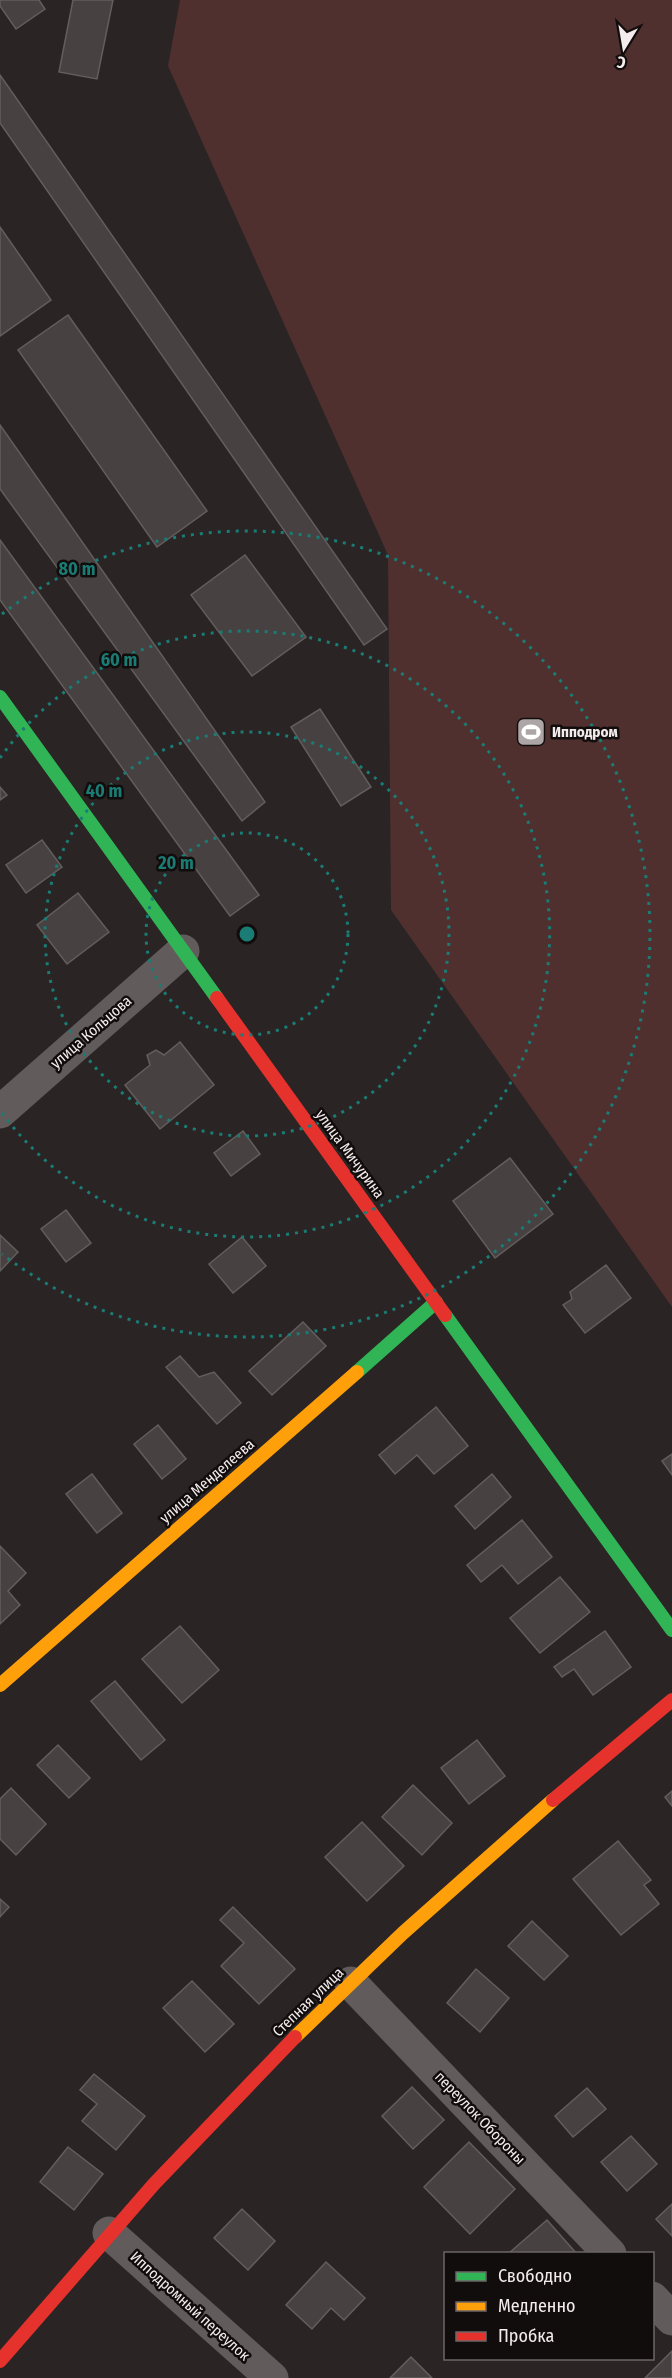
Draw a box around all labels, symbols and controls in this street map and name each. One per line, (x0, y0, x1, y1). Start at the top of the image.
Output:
north arrow (594, 18, 654, 78)
text: С (615, 52, 627, 72)
text: 80 m (59, 558, 95, 580)
text: 60 m (101, 649, 137, 671)
sports icon: Ипподром (515, 716, 547, 748)
place label: Ипподром (552, 723, 618, 741)
text: 40 m (86, 780, 122, 802)
text: 20 m (157, 852, 194, 874)
centre of rings (237, 924, 257, 944)
street label: улица Кольцова (47, 992, 135, 1072)
street label: улица Мичурина (312, 1106, 388, 1202)
street label: улица Менделеева (156, 1435, 258, 1527)
street label: Степная улица (269, 1964, 347, 2040)
street label: переулок Обороны (431, 2068, 529, 2168)
street label: Ипподромный переулок (126, 2248, 254, 2364)
legend (444, 2252, 654, 2360)
text: Свободно (498, 2265, 572, 2287)
text: Медленно (498, 2295, 576, 2317)
text: Пробка (498, 2325, 554, 2347)

